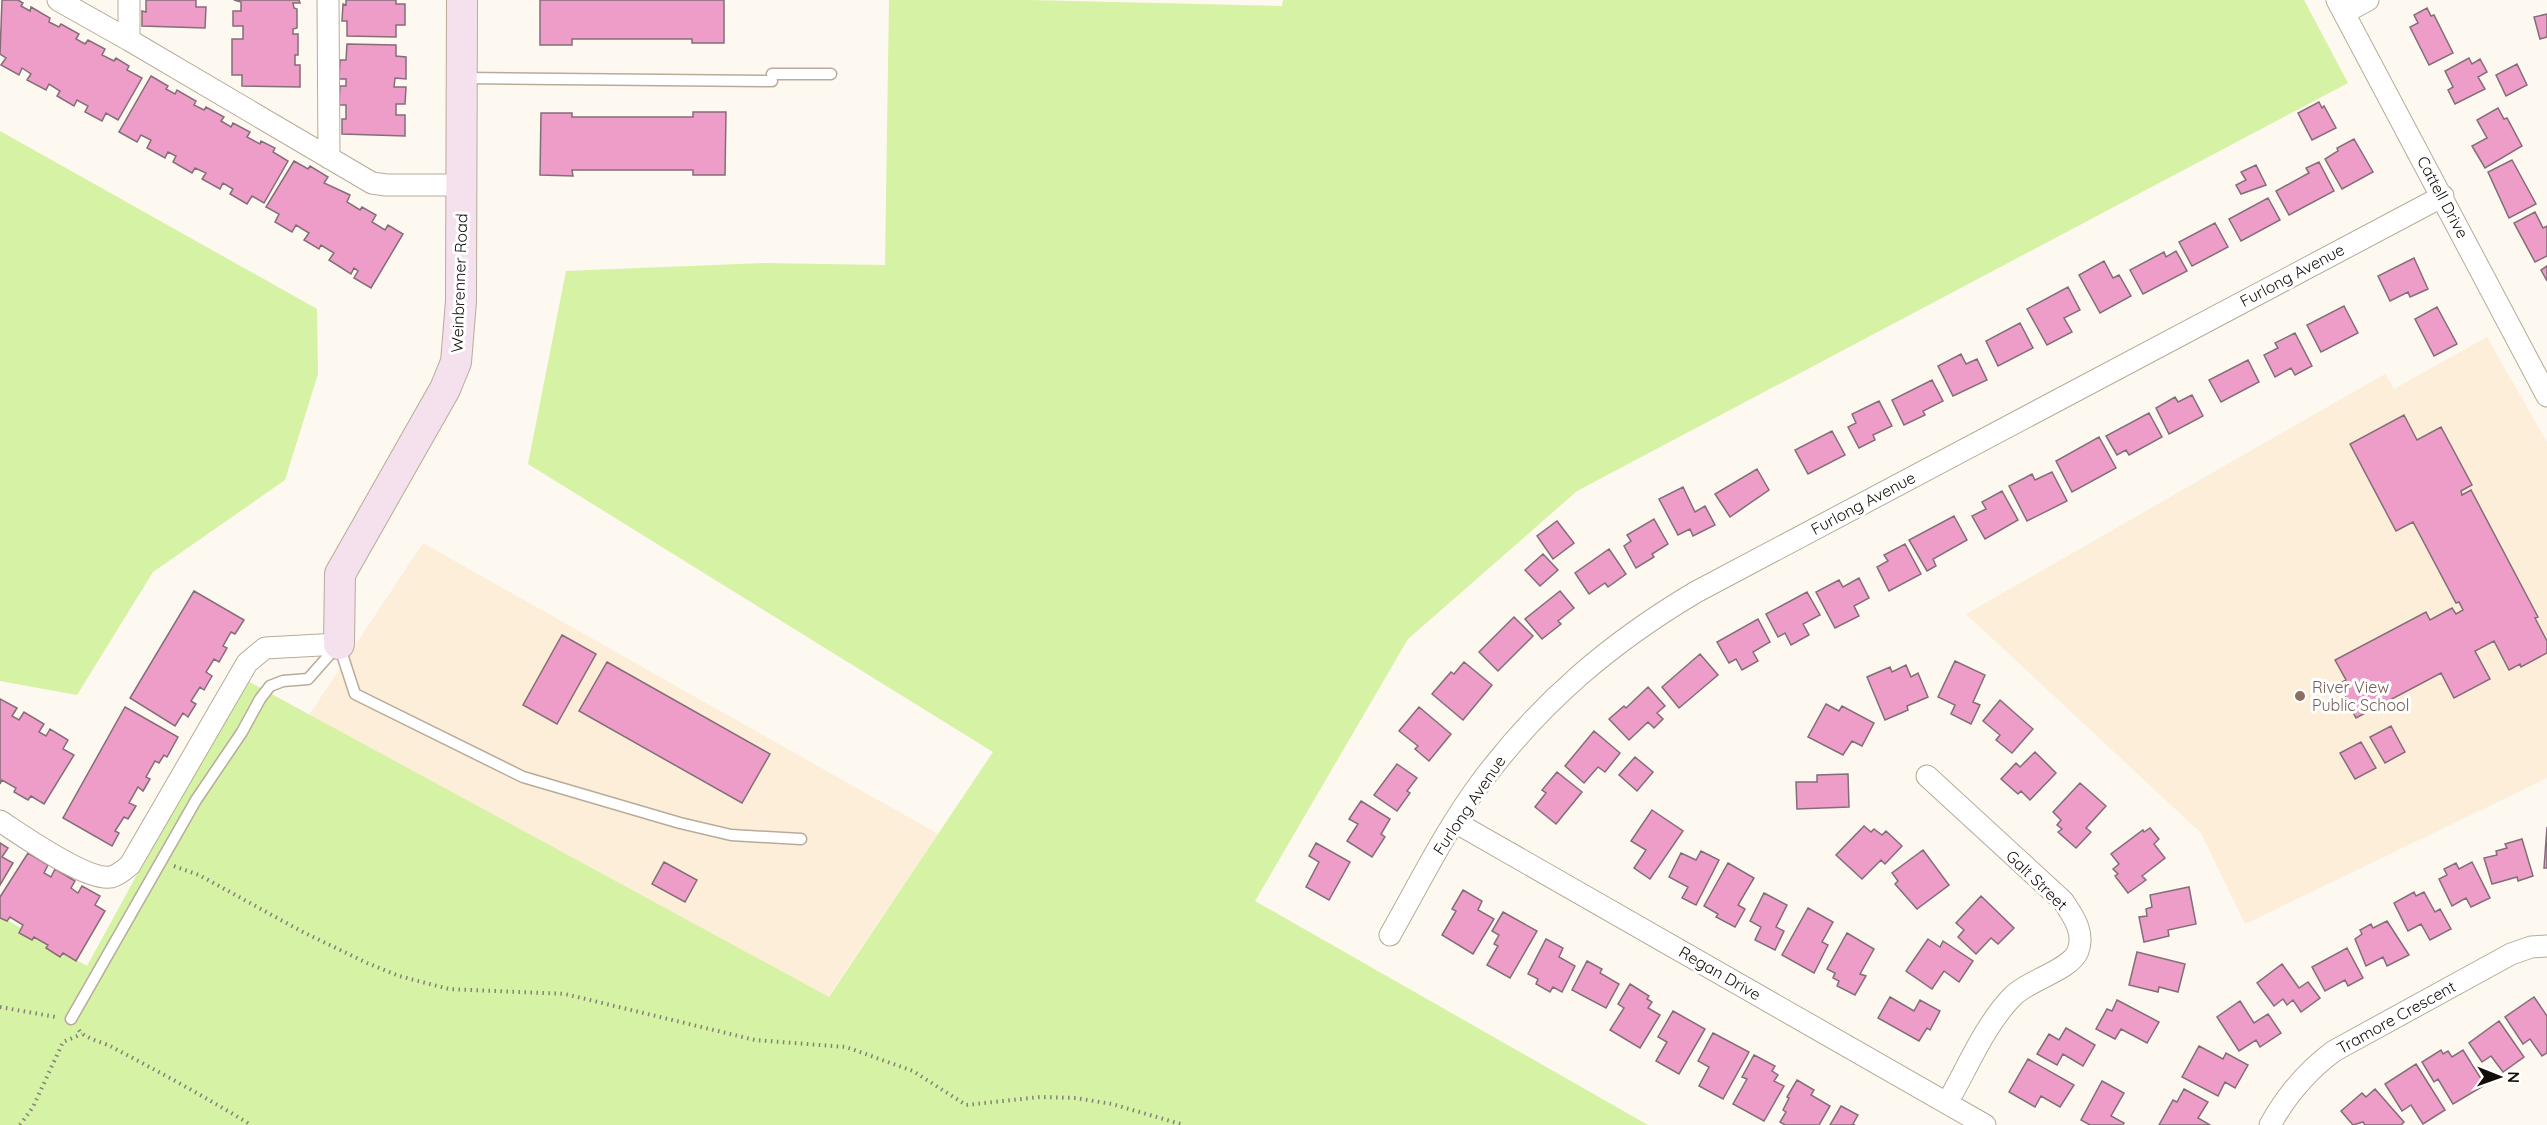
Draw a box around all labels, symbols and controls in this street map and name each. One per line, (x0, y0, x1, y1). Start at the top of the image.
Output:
street label: Cattell Drive (2413, 152, 2473, 242)
street label: Weinbrenner Road (447, 213, 471, 353)
street label: Furlong Avenue (2236, 239, 2348, 311)
street label: Furlong Avenue (1807, 467, 1919, 539)
place label: River View Public School (2312, 677, 2409, 715)
marker: River View Public School (2293, 689, 2307, 703)
street label: Furlong Avenue (1428, 751, 1510, 859)
street label: Galt Street (2002, 846, 2072, 914)
street label: Regan Drive (1675, 942, 1765, 1004)
street label: Tramore Crescent (2333, 976, 2459, 1058)
north arrow (2469, 1047, 2529, 1107)
text: N (2504, 1071, 2524, 1083)

